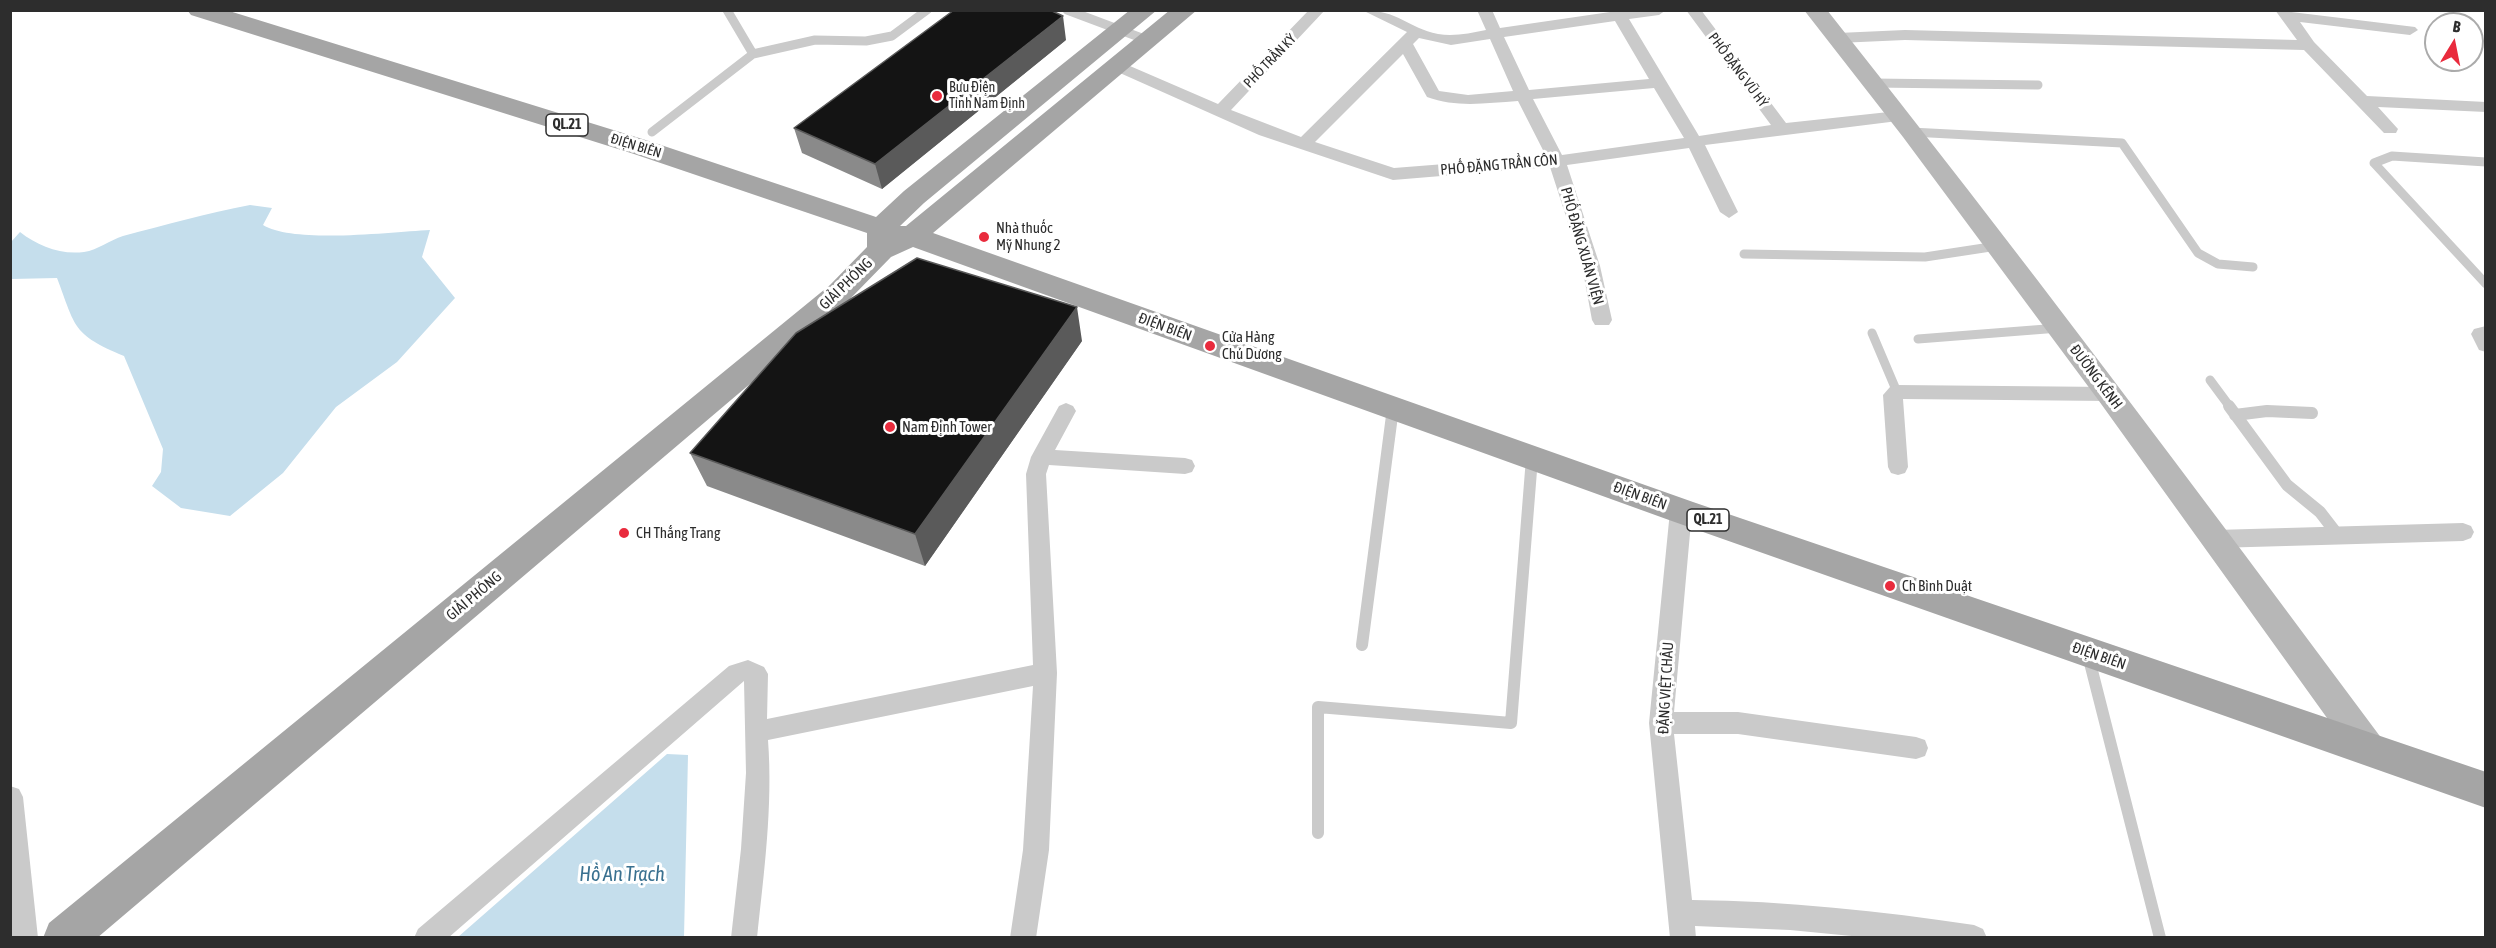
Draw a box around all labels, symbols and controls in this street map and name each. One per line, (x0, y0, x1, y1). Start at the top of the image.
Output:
north arrow (2424, 12, 2484, 72)
text: B (2451, 17, 2462, 36)
street label: PHỐ ĐẶNG VŨ HỶ (1705, 29, 1771, 111)
street label: PHỐ TRẦN KỲ (1240, 31, 1300, 91)
place label: Bưu Điện Tỉnh Nam Định (949, 80, 1025, 112)
marker: Bưu Điện Tỉnh Nam Định (930, 89, 944, 103)
road number: QL.21 (546, 114, 588, 136)
street label: ĐIỆN BIÊN (609, 130, 663, 162)
street label: PHỐ ĐẶNG TRẦN CÔN (1439, 151, 1559, 179)
street label: PHỐ ĐẶNG XUÂN VIỆN (1557, 185, 1607, 307)
place label: Nhà thuốc Mỹ Nhung 2 (996, 219, 1060, 254)
marker: Nhà thuốc Mỹ Nhung 2 (977, 230, 991, 244)
street label: GIẢI PHÓNG (816, 254, 876, 314)
street label: ĐIỆN BIÊN (1136, 309, 1194, 345)
place label: Cửa Hàng Chú Dương (1222, 328, 1282, 363)
marker: Cửa Hàng Chú Dương (1203, 339, 1217, 353)
street label: ĐƯỜNG KÊNH (2066, 341, 2126, 413)
place label: Nam Định Tower (902, 418, 992, 436)
marker: Nam Định Tower (883, 420, 897, 434)
street label: ĐIỆN BIÊN (1611, 478, 1669, 514)
road number: QL.21 (1687, 509, 1729, 531)
place label: CH Thắng Trang (636, 524, 720, 542)
marker: CH Thắng Trang (617, 526, 631, 540)
street label: GIẢI PHÓNG (443, 568, 505, 624)
place label: Ch Bình Duật (1902, 577, 1972, 595)
marker: Ch Bình Duật (1883, 579, 1897, 593)
street label: ĐIỆN BIÊN (2070, 638, 2128, 674)
street label: ĐẶNG VIỆT CHÂU (1655, 641, 1677, 735)
water label: Hồ An Trạch (579, 863, 665, 887)

